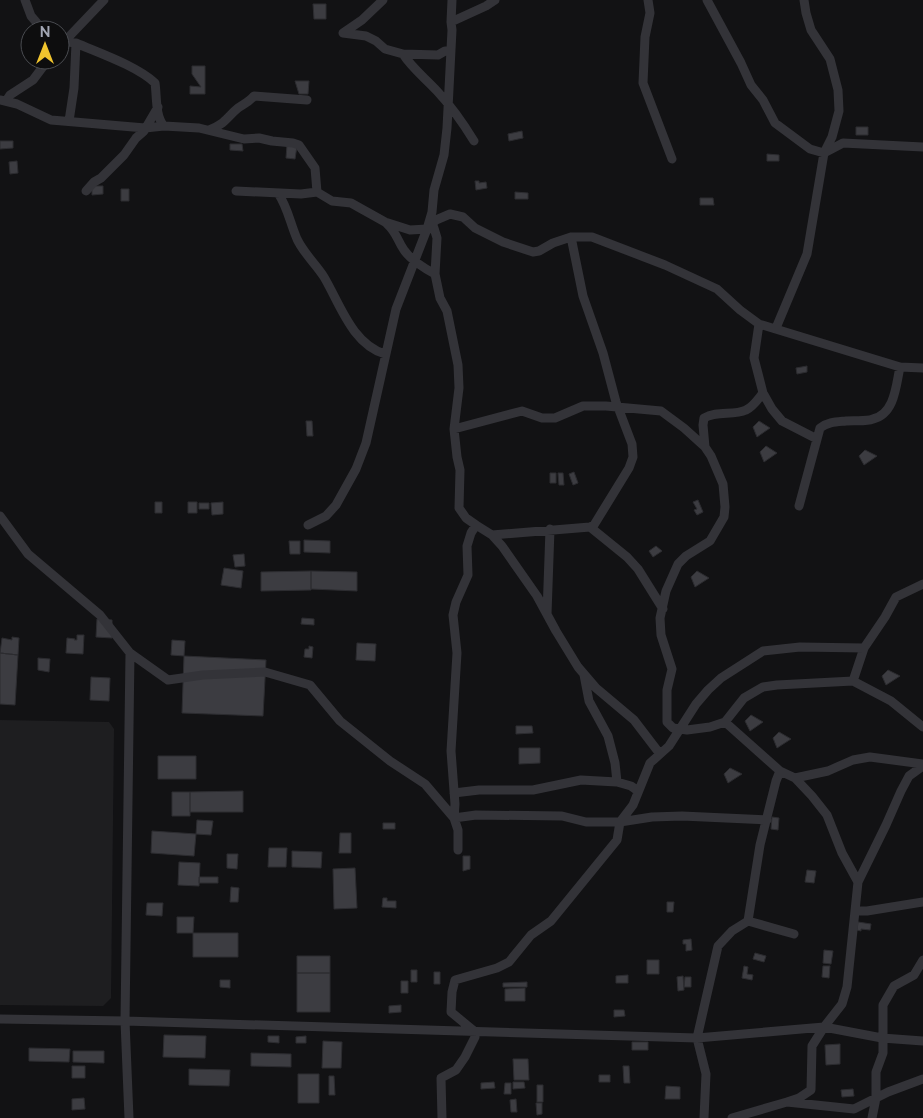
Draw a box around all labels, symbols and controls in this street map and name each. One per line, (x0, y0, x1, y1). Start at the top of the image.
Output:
north arrow (20, 20, 70, 70)
text: N (40, 24, 50, 40)

